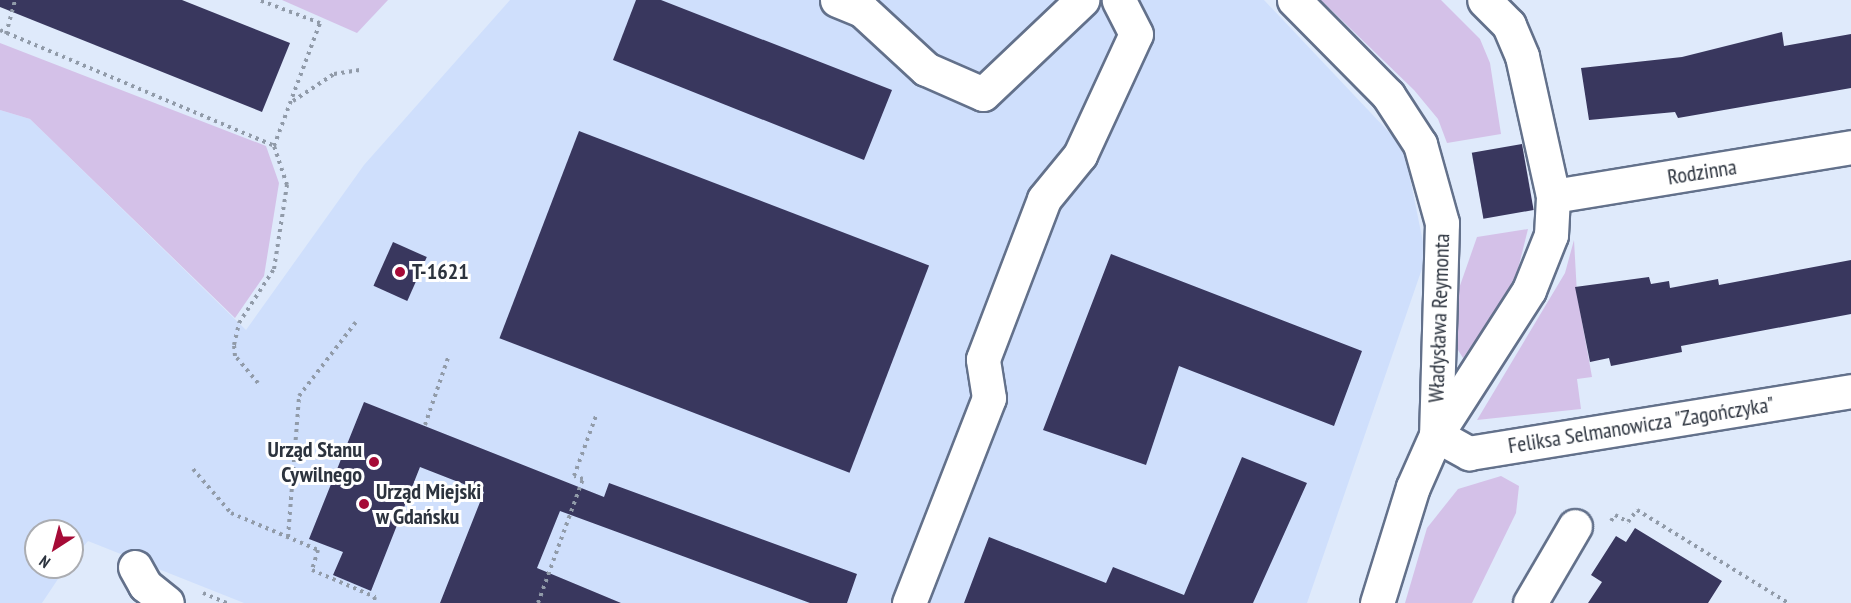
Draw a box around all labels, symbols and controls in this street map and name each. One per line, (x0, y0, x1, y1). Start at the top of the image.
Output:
street label: Rodzinna (1666, 154, 1738, 190)
street label: Władysława Reymonta (1423, 233, 1455, 403)
place label: T-1621 (412, 259, 469, 285)
marker: T-1621 (393, 265, 407, 279)
street label: Feliksa Selmanowicza "Zagończyka" (1506, 391, 1776, 459)
place label: Urząd Stanu Cywilnego (268, 436, 362, 488)
marker: Urząd Stanu Cywilnego (367, 455, 381, 469)
place label: Urząd Miejski w Gdańsku (376, 478, 481, 530)
marker: Urząd Miejski w Gdańsku (357, 497, 371, 511)
north arrow (24, 519, 84, 579)
text: N (35, 551, 54, 573)

